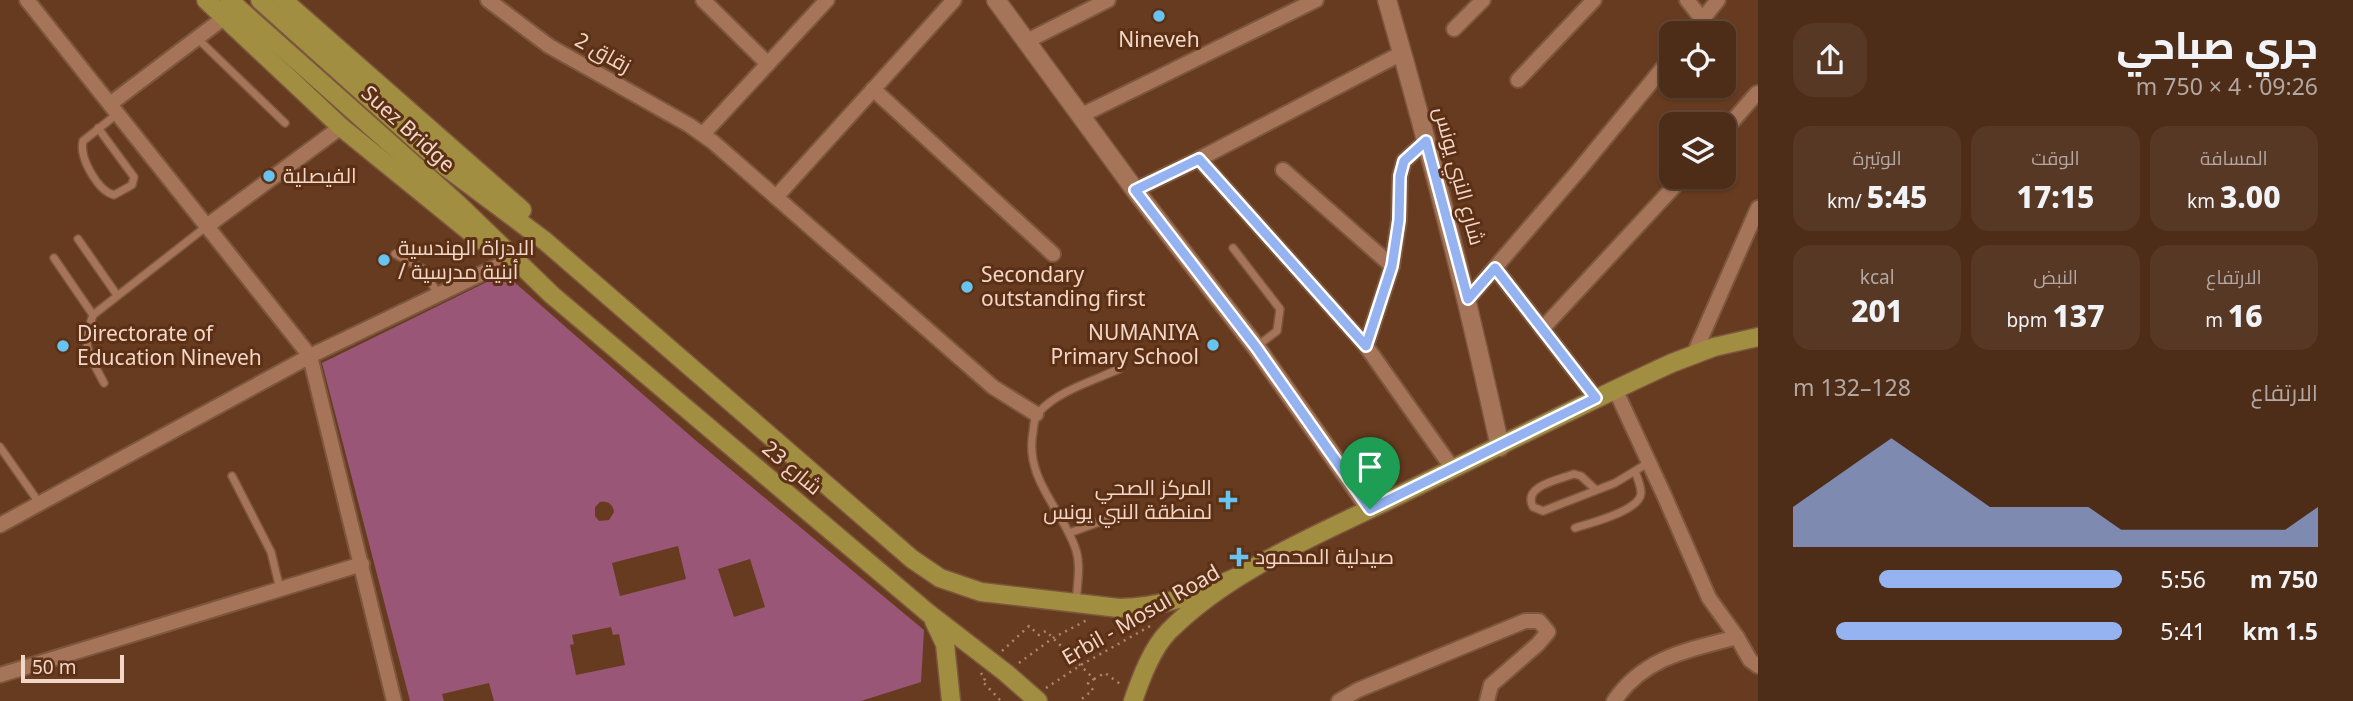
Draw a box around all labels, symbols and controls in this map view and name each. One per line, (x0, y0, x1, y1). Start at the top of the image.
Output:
marker: Nineveh (1151, 8, 1167, 24)
text: جري صباحي (2117, 18, 2318, 70)
map controls (1659, 21, 1736, 189)
button: locate (1659, 21, 1736, 98)
button: share (1793, 23, 1867, 97)
street label: زقاق 2 (570, 25, 637, 79)
place label: Nineveh (1118, 25, 1200, 53)
text: 09:26 · 4 × 750 m (2136, 70, 2318, 102)
street label: Suez Bridge (356, 79, 461, 178)
street label: شارع النبي يونس (1425, 103, 1492, 249)
button: layers (1659, 112, 1736, 189)
text: الوتيرة (1853, 145, 1902, 171)
text: الوقت (2031, 145, 2080, 171)
text: المسافة (2200, 145, 2268, 171)
place label: الفيصلية (283, 161, 357, 189)
marker: الفيصلية (261, 168, 277, 184)
text: 5:45 (1867, 176, 1927, 217)
text: 17:15 (2017, 176, 2094, 217)
text: 3.00 (2220, 176, 2281, 217)
text: /km (1827, 188, 1867, 214)
text: km (2187, 188, 2220, 214)
place label: الادراة الهندسية / أبنية مدرسية (398, 233, 535, 285)
marker: الادراة الهندسية / أبنية مدرسية (376, 252, 392, 268)
place label: Secondary outstanding first (981, 260, 1146, 312)
text: kcal (1860, 264, 1895, 290)
text: النبض (2033, 264, 2078, 290)
text: الارتفاع (2206, 264, 2262, 290)
marker: Secondary outstanding first (959, 279, 975, 295)
text: 201 (1851, 290, 1903, 331)
text: 137 (2053, 295, 2105, 336)
text: 16 (2228, 295, 2263, 336)
text: bpm (2006, 307, 2053, 333)
text: m (2205, 307, 2228, 333)
place label: NUMANIYA Primary School (1051, 318, 1200, 370)
place label: Directorate of Education Nineveh (77, 319, 262, 371)
marker: NUMANIYA Primary School (1205, 337, 1221, 353)
marker: Directorate of Education Nineveh (55, 338, 71, 354)
text: 128–132 m (1793, 371, 1911, 403)
text: الارتفاع (2251, 376, 2318, 408)
street label: شارع 23 (756, 434, 829, 501)
pin (1340, 437, 1400, 509)
icon: arrive (1351, 448, 1389, 486)
place label: المركز الصحي لمنطقة النبي يونس (1043, 473, 1212, 528)
marker: المركز الصحي لمنطقة النبي يونس (1218, 490, 1238, 510)
place label: صيدلية المحمود (1255, 542, 1394, 570)
marker: صيدلية المحمود (1229, 547, 1249, 567)
street label: Erbil - Mosul Road (1056, 558, 1225, 671)
text: 5:56 (2160, 563, 2206, 595)
text: 750 m (2250, 563, 2318, 595)
text: 5:41 (2160, 615, 2206, 647)
text: 1.5 km (2243, 615, 2318, 647)
scale bar (21, 652, 124, 684)
text: 50 m (32, 654, 76, 680)

